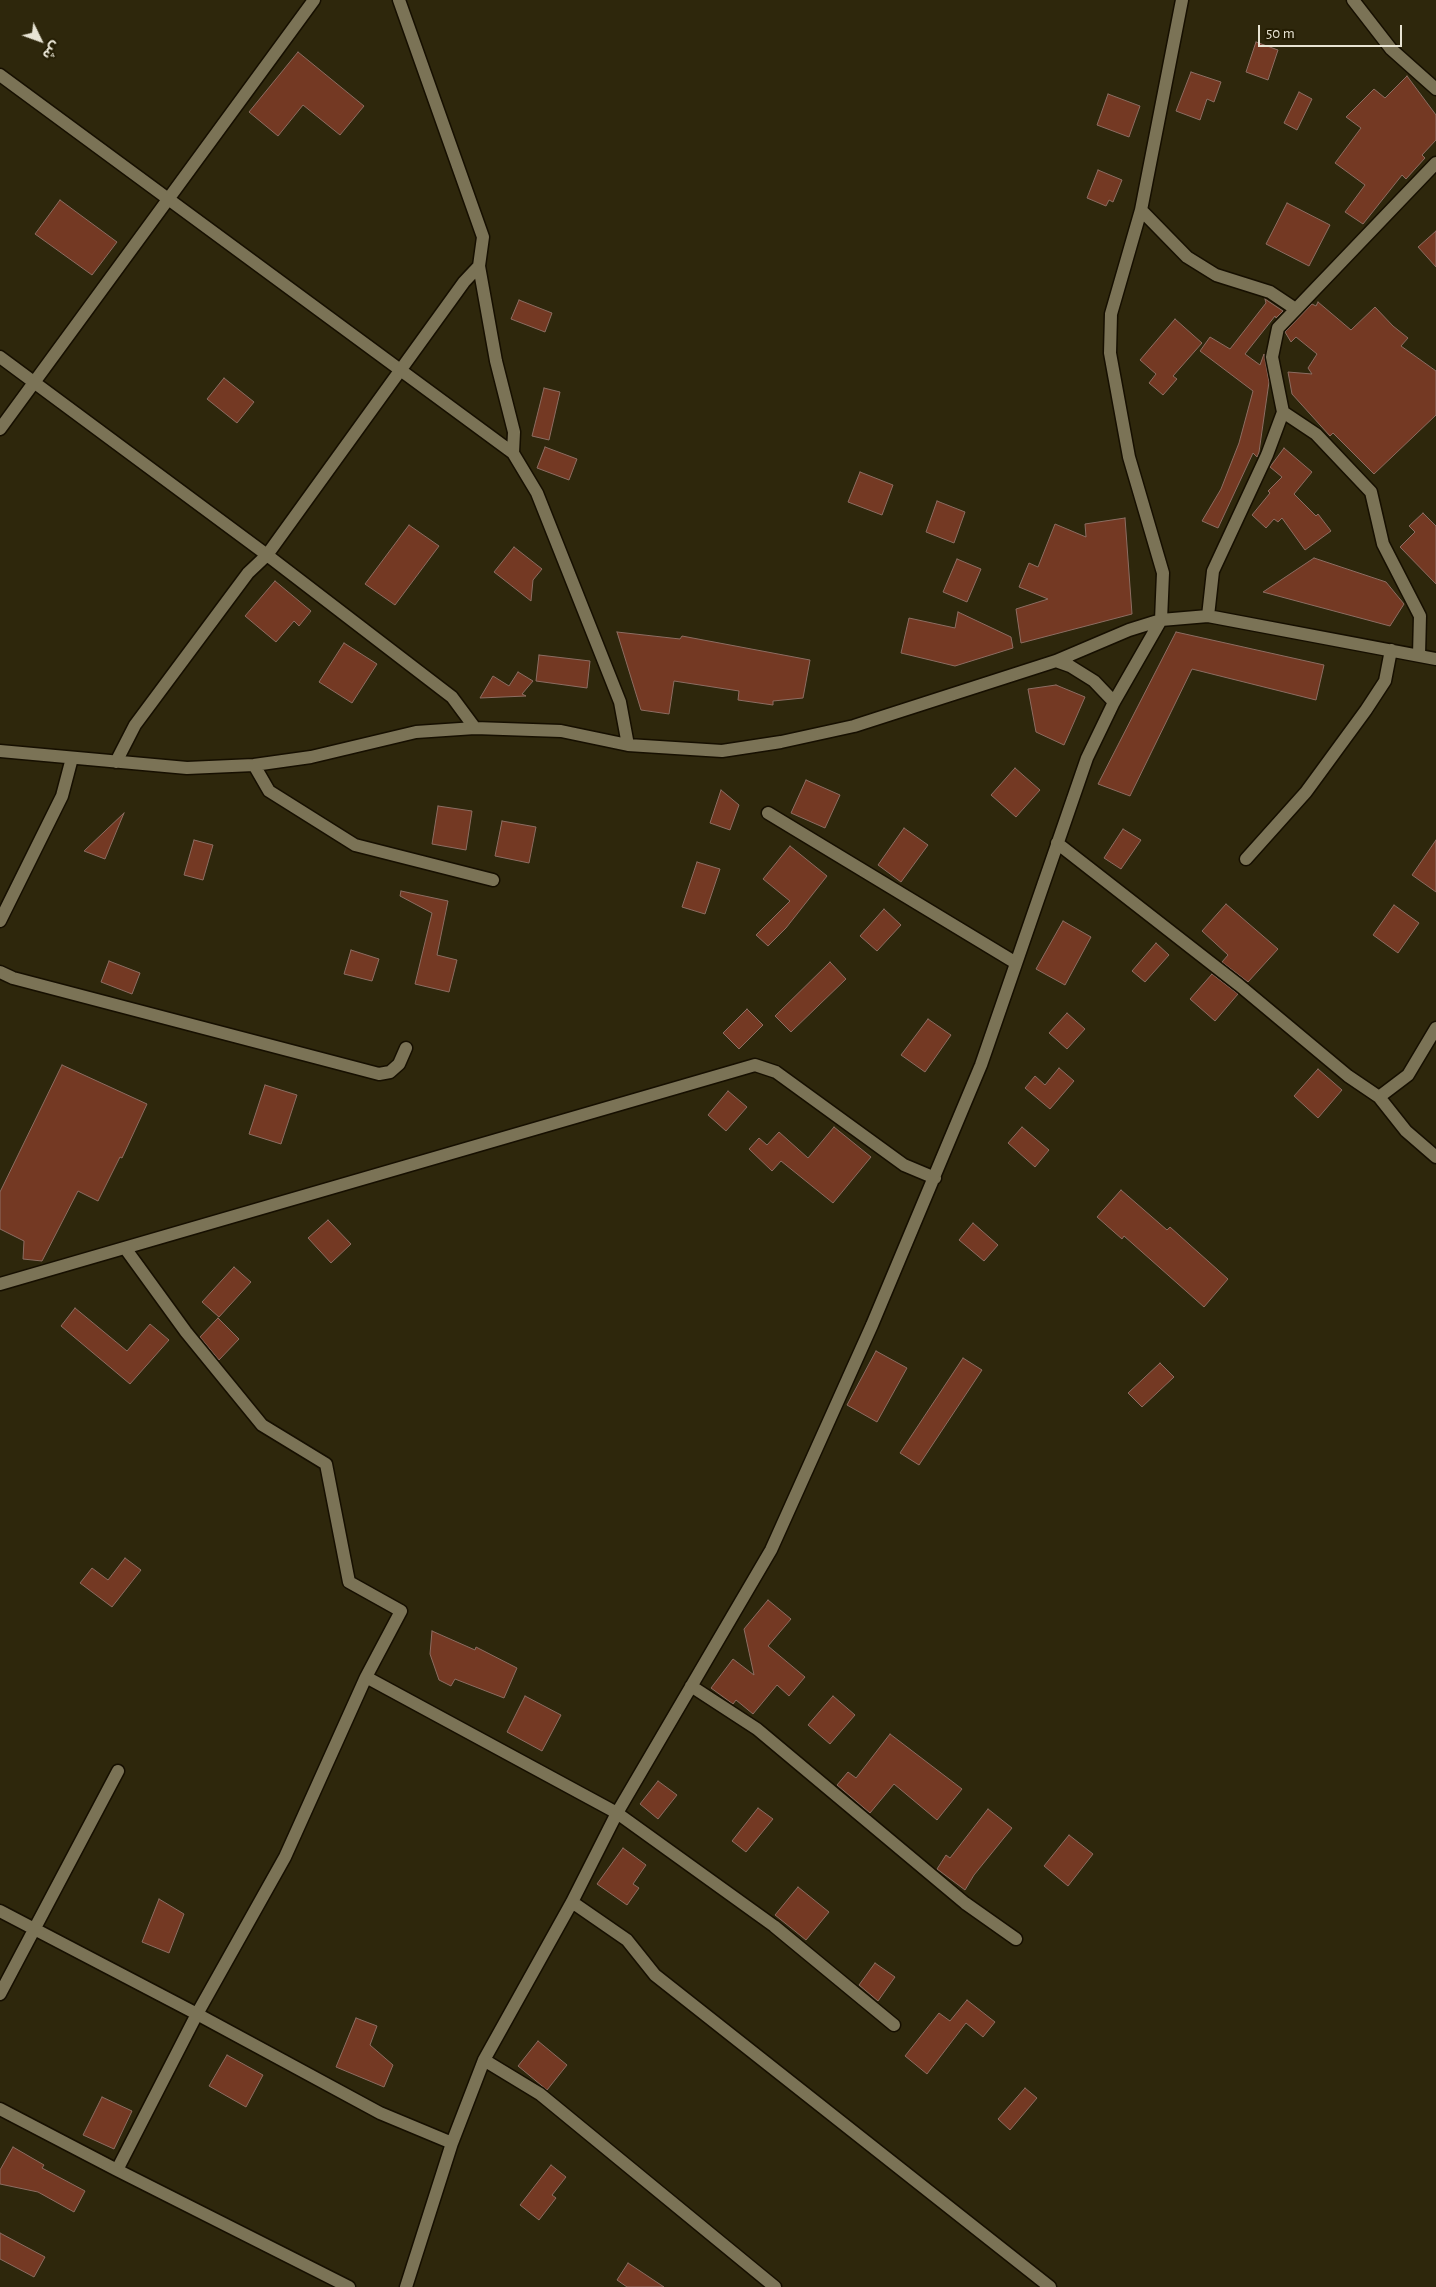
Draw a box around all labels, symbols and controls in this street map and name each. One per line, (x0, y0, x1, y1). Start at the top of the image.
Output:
north arrow (15, 15, 65, 65)
scale bar (1261, 15, 1405, 47)
text: 50 m (1266, 26, 1295, 41)
text: ش (40, 38, 63, 62)

